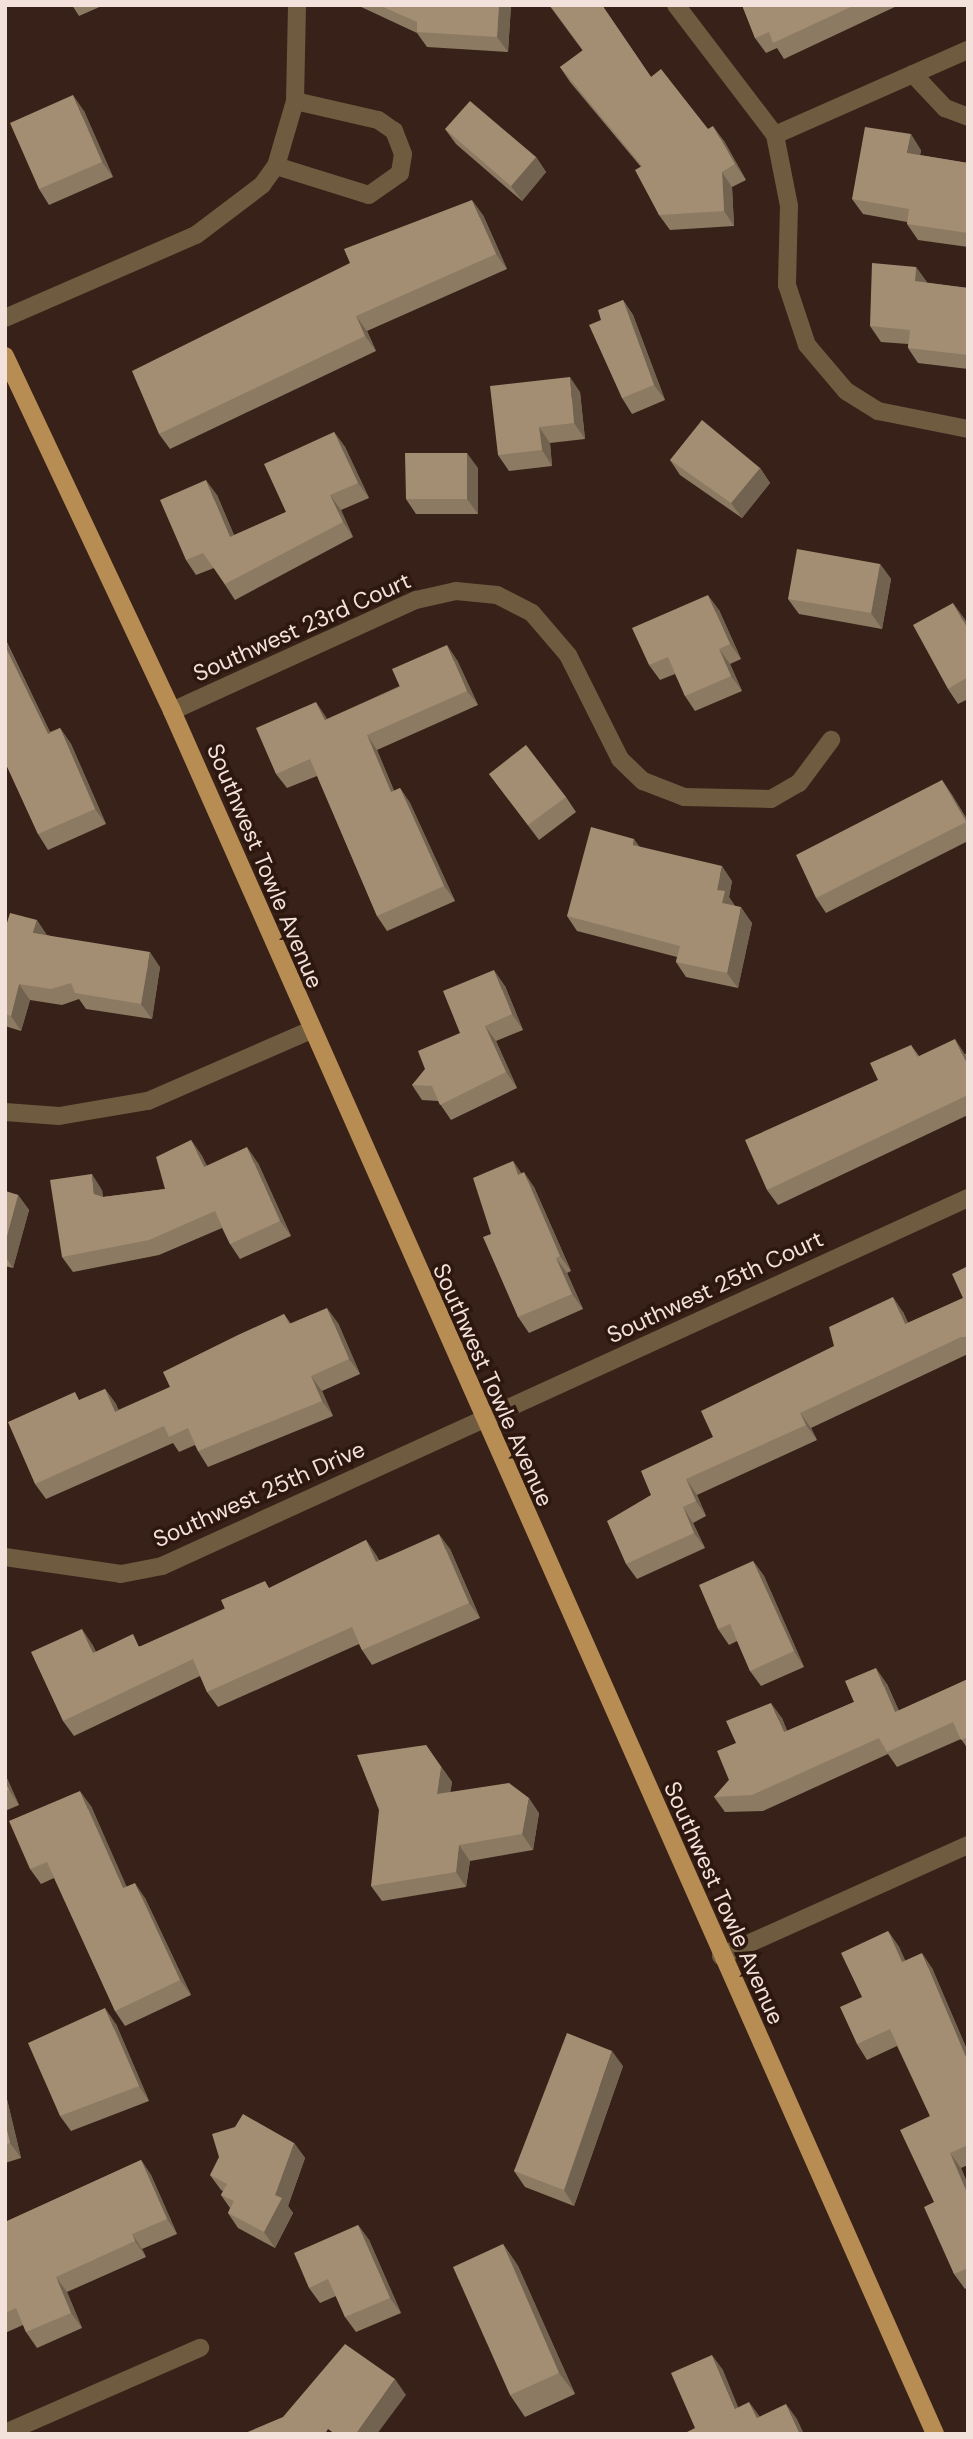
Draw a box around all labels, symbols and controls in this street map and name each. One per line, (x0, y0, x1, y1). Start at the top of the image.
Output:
street label: Southwest 23rd Court (189, 567, 415, 687)
street label: Southwest Towle Avenue (201, 740, 329, 992)
street label: Southwest 25th Court (603, 1225, 827, 1349)
street label: Southwest Towle Avenue (427, 1259, 559, 1511)
street label: Southwest 25th Drive (149, 1435, 369, 1553)
street label: Southwest Towle Avenue (658, 1777, 790, 2029)

